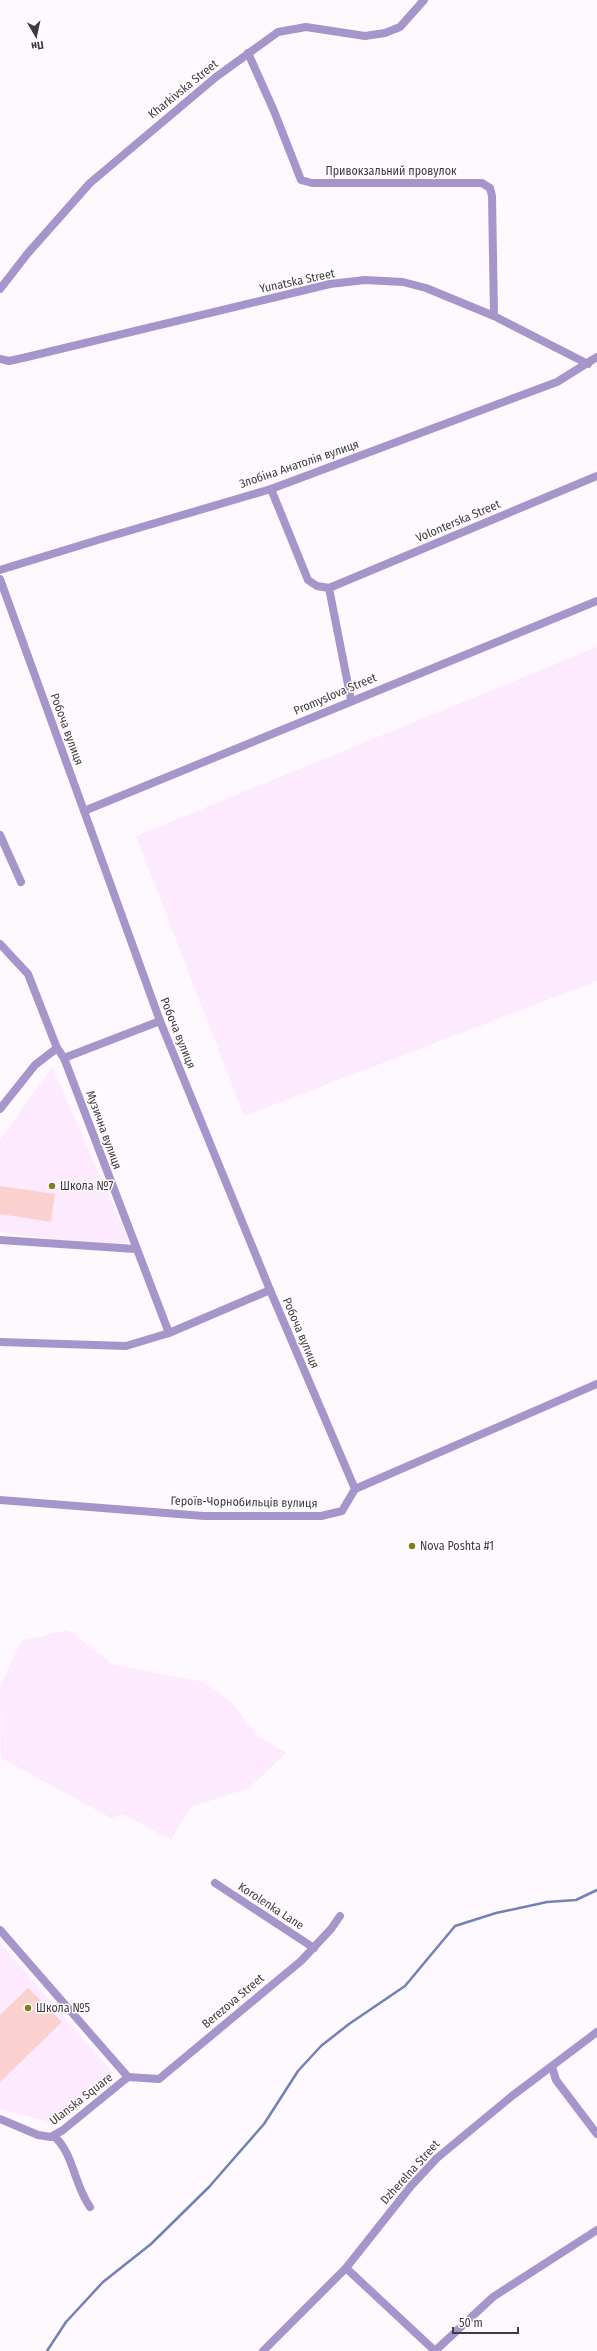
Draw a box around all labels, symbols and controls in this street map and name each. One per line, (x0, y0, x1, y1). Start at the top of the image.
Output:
north arrow (16, 16, 56, 56)
text: Пн (30, 38, 45, 53)
street label: Kharkivska Street (145, 57, 221, 121)
street label: Привокзальний провулок (325, 164, 457, 178)
street label: Yunatska Street (258, 266, 336, 296)
street label: Злобіна Анатолія вулиця (237, 437, 361, 491)
street label: Volonterska Street (414, 497, 502, 545)
street label: Promyslova Street (292, 670, 379, 718)
street label: Робоча вулиця (48, 691, 86, 767)
street label: Робоча вулиця (157, 995, 199, 1071)
street label: Музична вулиця (83, 1089, 125, 1171)
place label: Школа №7 (60, 1179, 113, 1193)
marker: Школа №7 (47, 1181, 57, 1191)
street label: Робоча вулиця (280, 1296, 322, 1370)
street label: Героїв-Чорнобильців вулиця (170, 1494, 318, 1510)
place label: Nova Poshta #1 (420, 1539, 494, 1553)
marker: Nova Poshta #1 (407, 1541, 417, 1551)
street label: Korolenka Lane (236, 1880, 307, 1932)
street label: Berezova Street (199, 1971, 267, 2031)
place label: Школа №5 (36, 2001, 91, 2015)
marker: Школа №5 (23, 2003, 33, 2013)
street label: Ulanska Square (47, 2070, 115, 2128)
street label: Dzherelna Street (378, 2137, 442, 2207)
scale bar (453, 2309, 518, 2335)
text: 50 m (459, 2316, 483, 2330)

